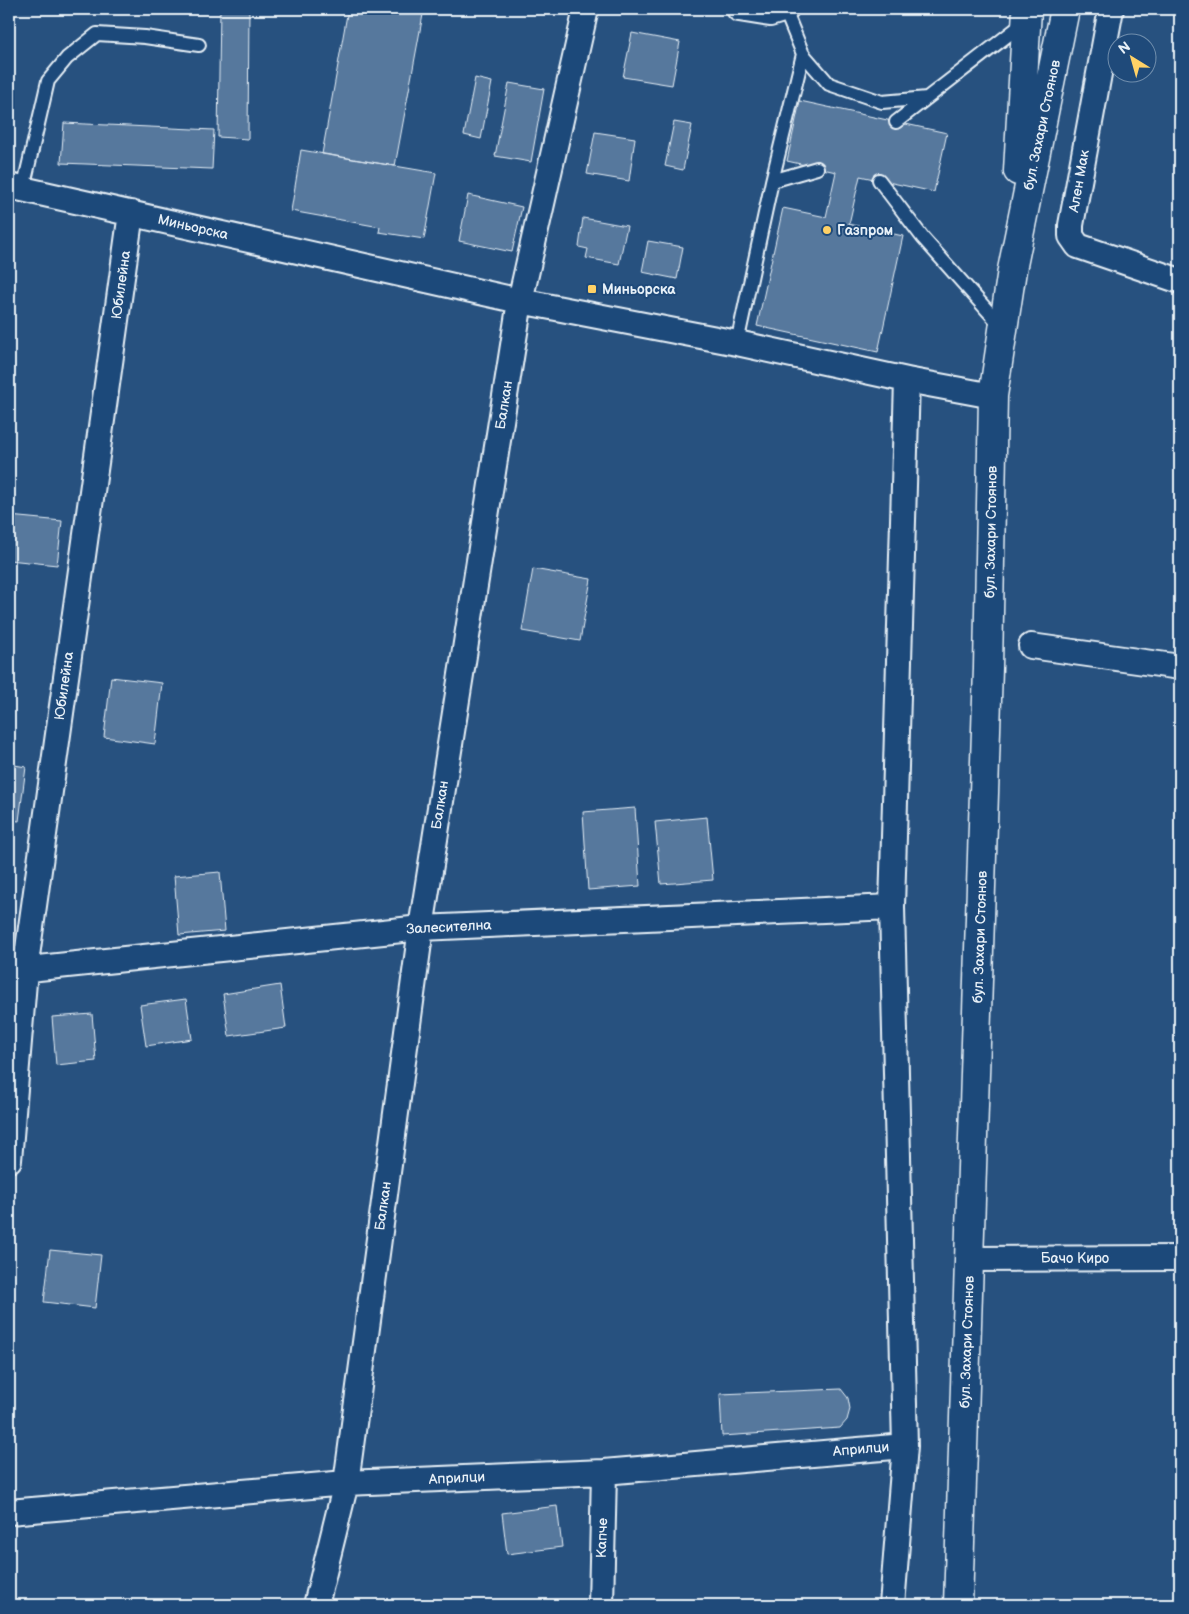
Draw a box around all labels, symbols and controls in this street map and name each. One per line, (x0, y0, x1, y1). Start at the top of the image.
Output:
north arrow (1106, 32, 1156, 82)
text: N (1115, 38, 1134, 58)
street label: бул. Захари Стоянов (1020, 58, 1064, 192)
street label: Ален Мак (1065, 148, 1093, 215)
street label: Миньорска (156, 211, 231, 244)
place label: Газпром (837, 222, 893, 239)
marker: Газпром (821, 224, 833, 236)
street label: Юбилейна (108, 249, 134, 320)
place label: Миньорска (602, 281, 676, 298)
marker: Миньорска (586, 283, 598, 295)
street label: Балкан (492, 379, 516, 431)
street label: бул. Захари Стоянов (981, 465, 1001, 598)
street label: Юбилейна (51, 650, 77, 721)
street label: Балкан (428, 779, 452, 831)
street label: бул. Захари Стоянов (969, 870, 991, 1003)
street label: Залесителна (406, 916, 493, 938)
street label: Балкан (371, 1180, 395, 1232)
street label: Бачо Киро (1041, 1250, 1109, 1267)
street label: бул. Захари Стоянов (956, 1275, 978, 1408)
street label: Априлци (831, 1438, 890, 1460)
street label: Априлци (427, 1468, 486, 1488)
street label: Капче (593, 1517, 611, 1559)

